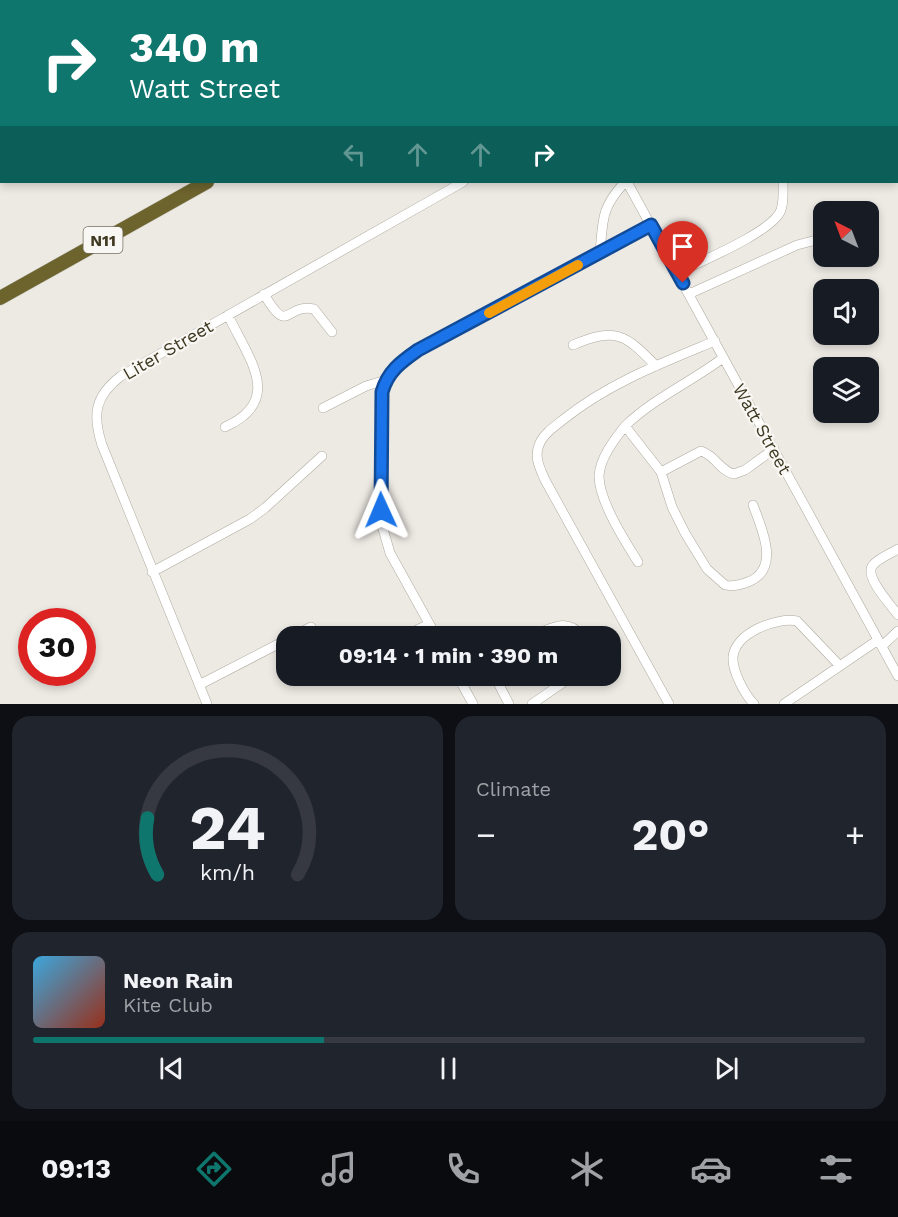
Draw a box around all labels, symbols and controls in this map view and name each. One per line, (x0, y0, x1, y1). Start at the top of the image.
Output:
text: 340 m (129, 23, 260, 72)
icon: right (30, 24, 108, 102)
text: Watt Street (129, 73, 280, 105)
icon: left (338, 138, 371, 171)
icon: ahead (401, 138, 434, 171)
icon: ahead (464, 138, 497, 171)
icon: right (527, 138, 560, 171)
north arrow (813, 201, 879, 267)
map controls (813, 201, 879, 423)
pin (657, 221, 708, 283)
road number: N11 (84, 227, 122, 253)
icon: arrive (666, 230, 699, 263)
button: sound (813, 279, 879, 345)
street label: Liter Street (119, 315, 217, 384)
button: layers (813, 357, 879, 423)
street label: Watt Street (729, 380, 796, 478)
position arrow (349, 478, 413, 542)
speed limit sign: 30 (18, 608, 96, 686)
text: 09:14 · 1 min · 390 m (339, 643, 558, 668)
text: Climate (476, 777, 551, 801)
text: 24 (189, 791, 266, 864)
text: 20° (631, 808, 710, 861)
text: − (476, 815, 496, 854)
text: + (845, 815, 865, 854)
text: km/h (200, 860, 255, 885)
text: Neon Rain (123, 968, 233, 993)
text: Kite Club (123, 993, 213, 1017)
icon: previous (155, 1052, 188, 1085)
icon: pause (432, 1052, 465, 1085)
icon: next (710, 1052, 743, 1085)
icon: directions (193, 1148, 235, 1190)
icon: music (318, 1148, 360, 1190)
icon: phone (442, 1148, 484, 1190)
icon: climate (566, 1148, 608, 1190)
icon: car (690, 1148, 732, 1190)
icon: filters (815, 1148, 857, 1190)
text: 09:13 (41, 1153, 111, 1185)

